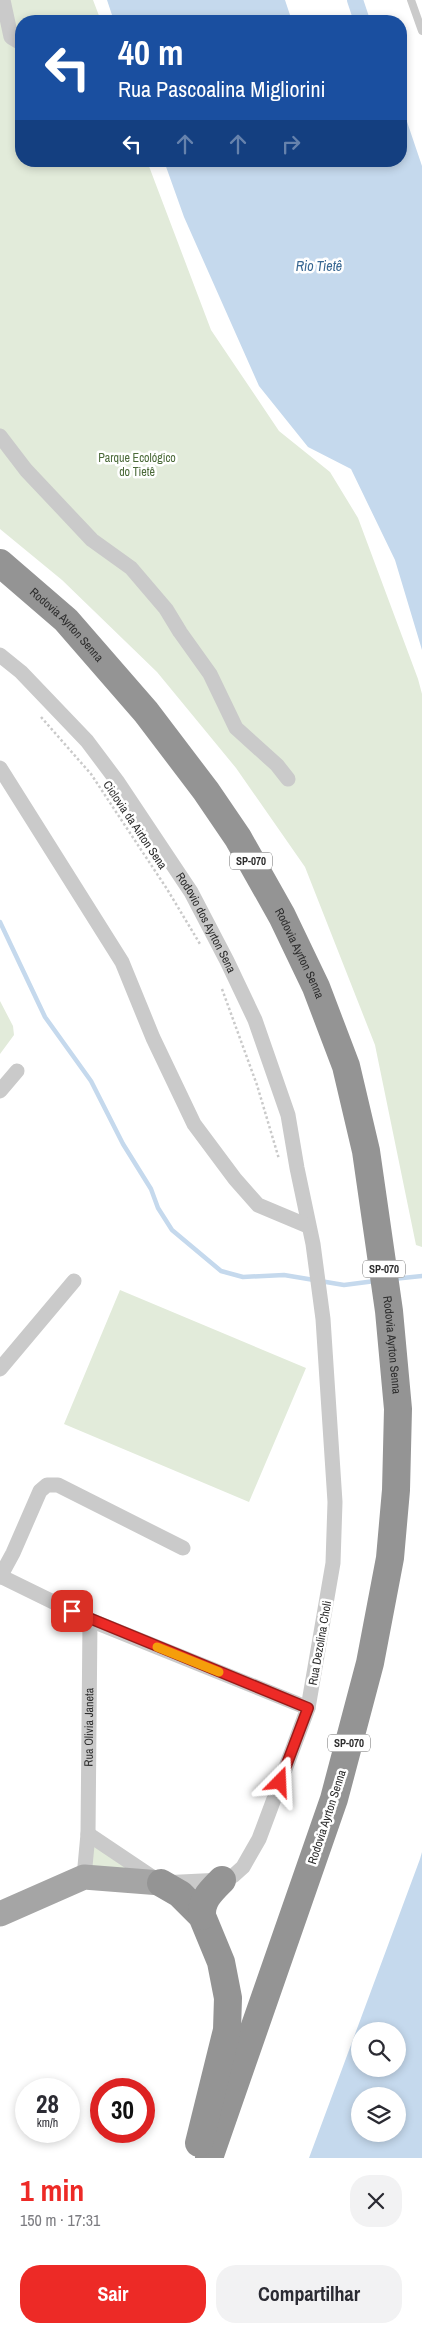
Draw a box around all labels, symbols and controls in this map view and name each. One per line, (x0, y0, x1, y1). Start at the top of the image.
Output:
text: 40 m (118, 29, 183, 76)
icon: left (35, 35, 100, 100)
text: Rua Pascoalina Migliorini (118, 74, 326, 104)
icon: left (118, 130, 146, 158)
icon: ahead (171, 130, 199, 158)
icon: ahead (224, 130, 252, 158)
icon: right (277, 130, 305, 158)
water label: Rio Tietê (296, 257, 342, 275)
park label: Parque Ecológico do Tietê (98, 450, 176, 480)
street label: Rodovia Ayrton Senna (26, 584, 107, 666)
street label: Ciclovia da Airton Sena (99, 778, 171, 873)
road number: SP-070 (230, 852, 272, 869)
street label: Rodovio dos Ayrton Sena (172, 869, 240, 976)
street label: Rodovia Ayrton Senna (271, 905, 328, 1001)
road number: SP-070 (363, 1260, 405, 1278)
street label: Rodovia Ayrton Senna (379, 1295, 405, 1395)
pin (51, 1590, 93, 1632)
icon: arrive (58, 1597, 86, 1625)
street label: Rua Dezolina Choli (305, 1600, 335, 1686)
street label: Rua Olivia Janeta (81, 1687, 97, 1767)
road number: SP-070 (328, 1735, 370, 1752)
position arrow (253, 1755, 305, 1807)
street label: Rodovia Ayrton Senna (304, 1767, 350, 1866)
map controls (351, 2022, 406, 2142)
button: search (351, 2022, 406, 2077)
speed limit sign: 30 (90, 2078, 155, 2143)
text: 28 (36, 2087, 59, 2121)
button: layers (351, 2087, 406, 2142)
text: km/h (37, 2115, 58, 2131)
text: 1 min (20, 2170, 84, 2210)
button: close (350, 2175, 402, 2227)
text: 150 m · 17:31 (20, 2209, 100, 2231)
button: Sair (20, 2265, 206, 2323)
button: Compartilhar (216, 2265, 402, 2323)

